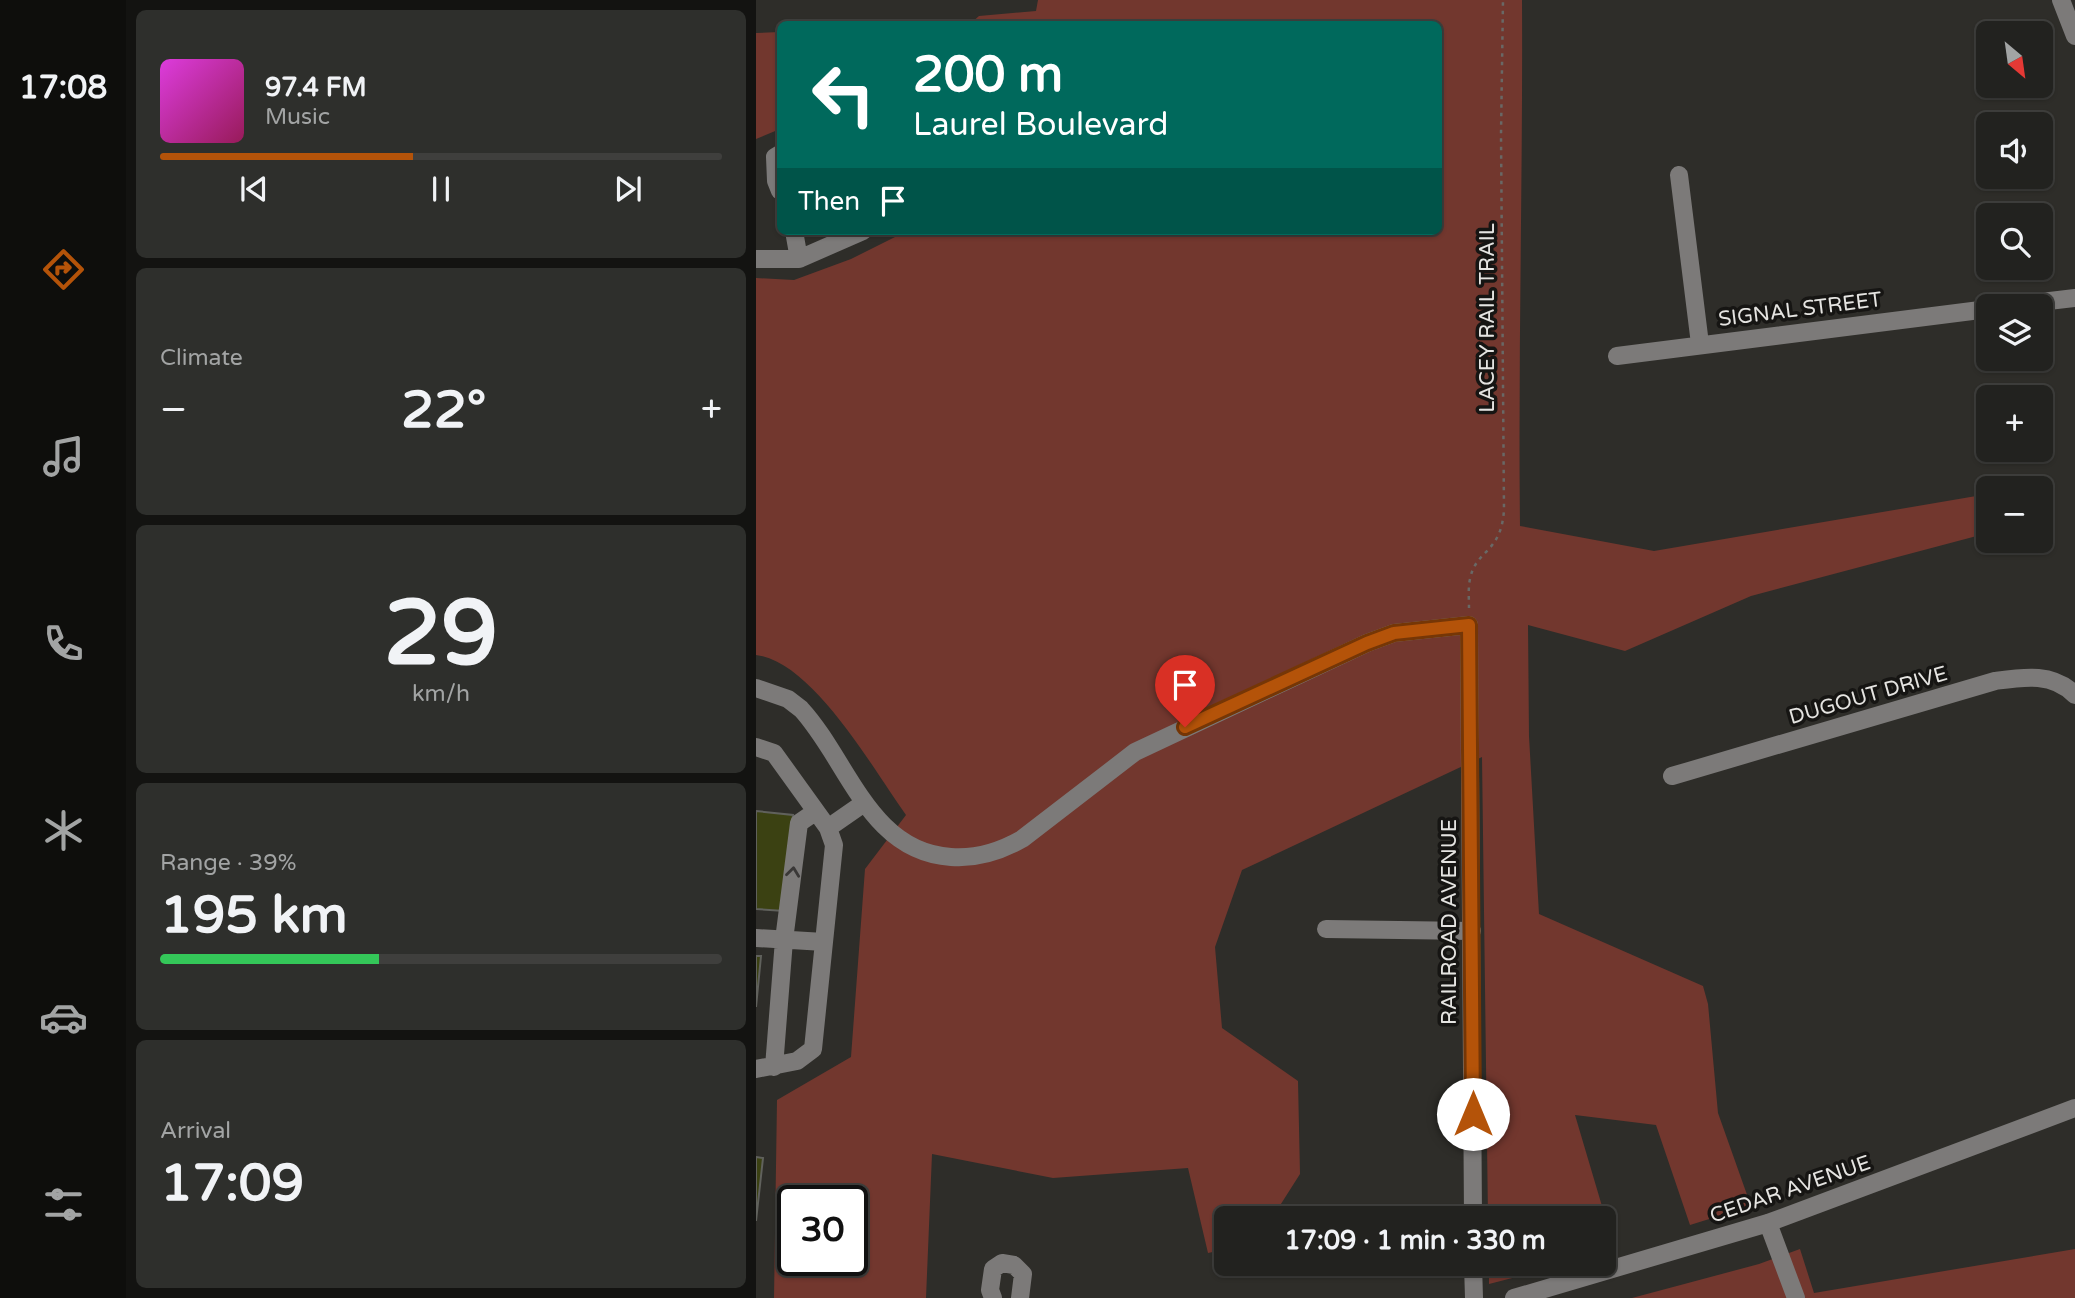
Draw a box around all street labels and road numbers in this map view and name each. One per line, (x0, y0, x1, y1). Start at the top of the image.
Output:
street label: LACEY RAIL TRAIL (1475, 223, 1500, 413)
street label: SIGNAL STREET (1717, 287, 1883, 332)
street label: DUGOUT DRIVE (1786, 661, 1950, 730)
street label: RAILROAD AVENUE (1437, 819, 1462, 1025)
street label: CEDAR AVENUE (1706, 1150, 1874, 1229)

